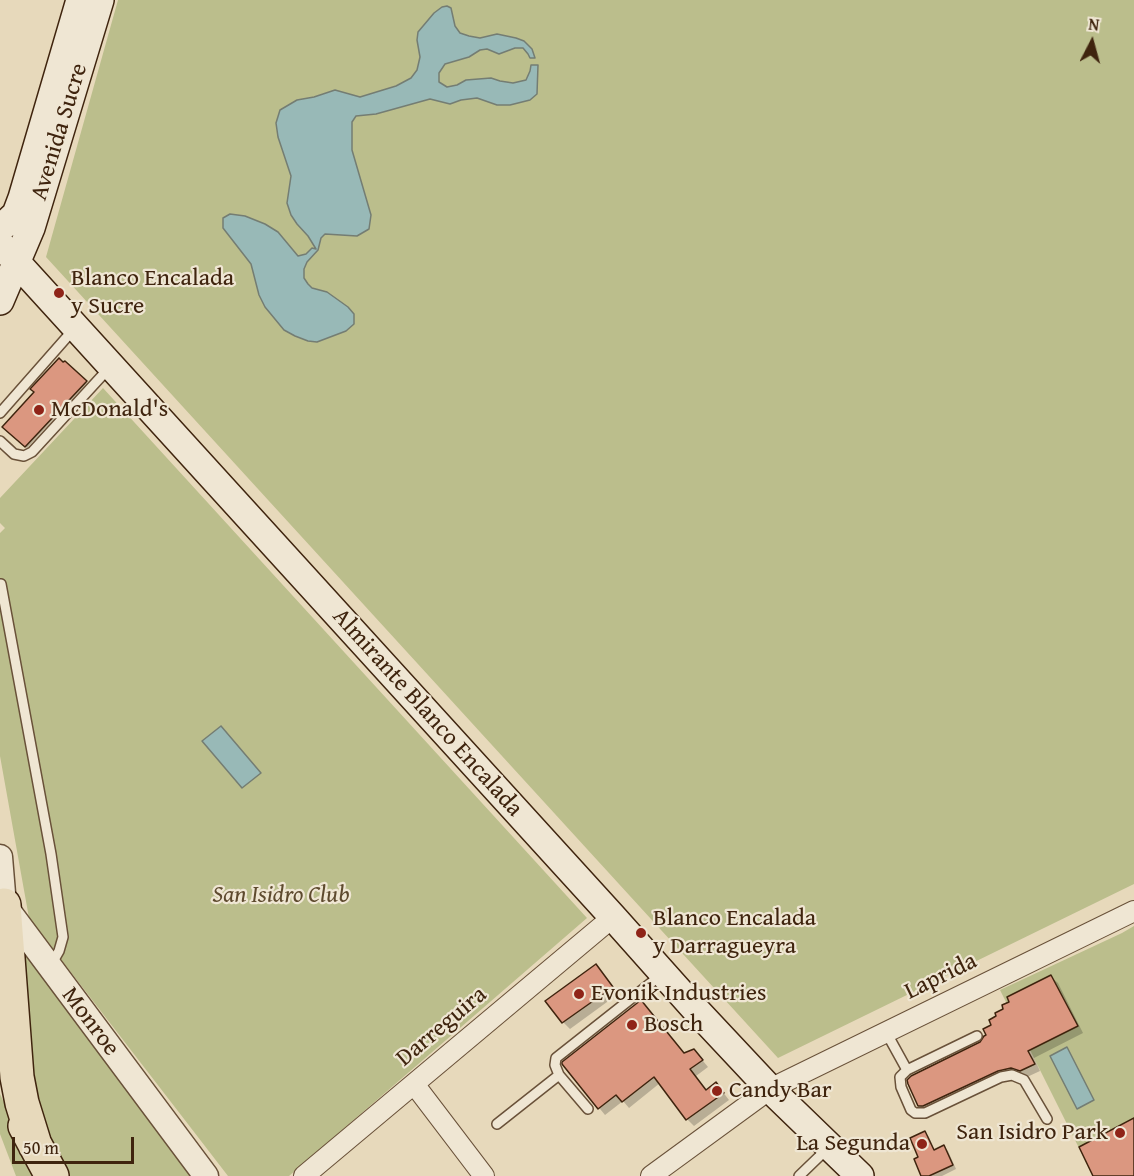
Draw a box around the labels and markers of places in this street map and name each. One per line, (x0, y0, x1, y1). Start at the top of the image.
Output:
place label: Blanco Encalada y Sucre (71, 265, 234, 321)
marker: Blanco Encalada y Sucre (52, 286, 66, 300)
place label: McDonald's (51, 396, 168, 424)
marker: McDonald's (32, 403, 46, 417)
place label: Blanco Encalada y Darragueyra (653, 905, 816, 961)
marker: Blanco Encalada y Darragueyra (634, 926, 648, 940)
place label: Evonik Industries (591, 980, 767, 1008)
marker: Evonik Industries (572, 987, 586, 1001)
place label: Bosch (644, 1011, 703, 1039)
marker: Bosch (625, 1018, 639, 1032)
place label: Candy Bar (729, 1077, 832, 1105)
marker: Candy Bar (710, 1084, 724, 1098)
place label: San Isidro Park (956, 1119, 1108, 1147)
marker: San Isidro Park (1113, 1126, 1127, 1140)
place label: La Segunda (796, 1130, 910, 1158)
marker: La Segunda (915, 1137, 929, 1151)

